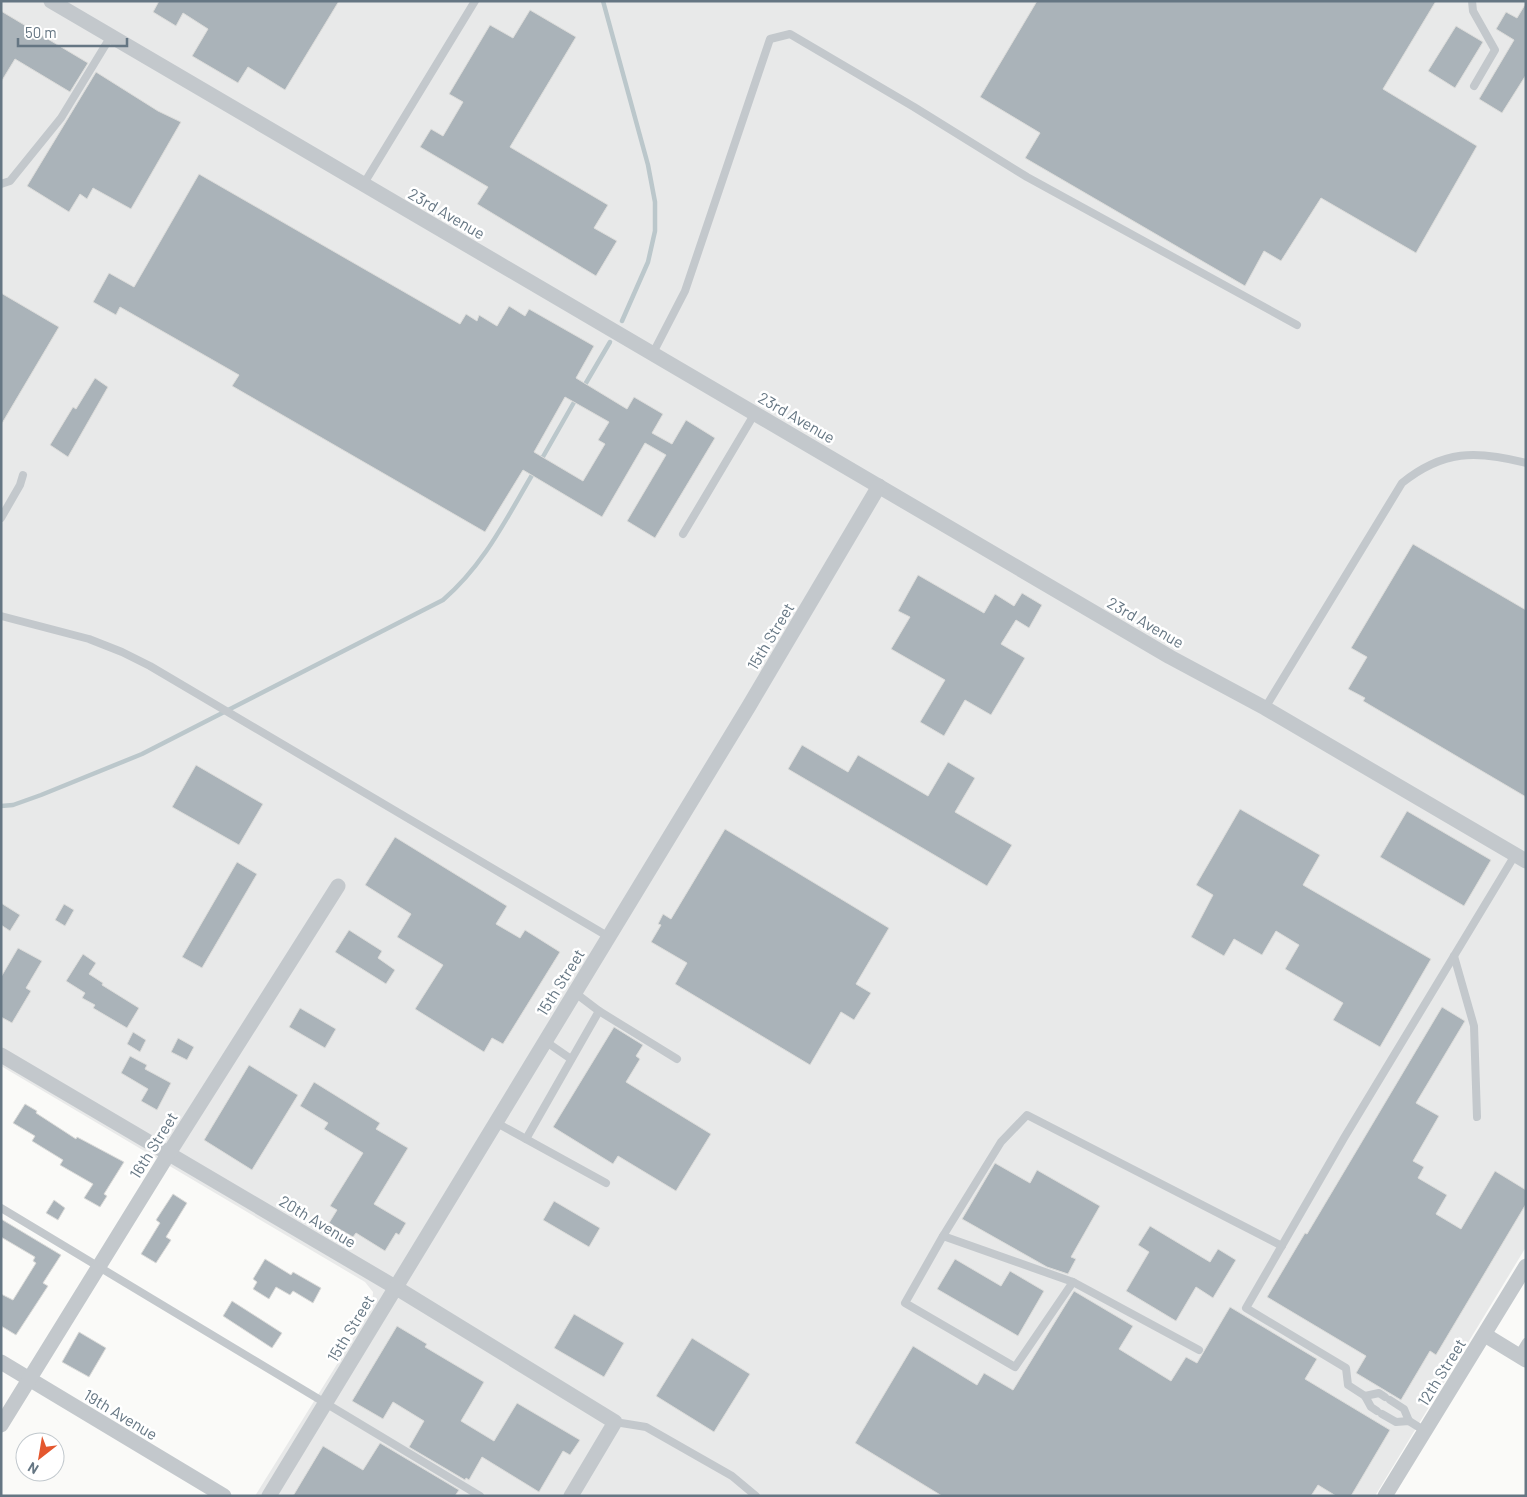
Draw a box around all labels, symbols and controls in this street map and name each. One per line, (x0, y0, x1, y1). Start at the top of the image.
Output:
scale bar (18, 15, 126, 47)
text: 50 m (25, 23, 57, 41)
street label: 23rd Avenue (405, 183, 489, 243)
street label: 23rd Avenue (755, 387, 839, 447)
street label: 23rd Avenue (1104, 592, 1188, 652)
street label: 15th Street (743, 599, 797, 673)
street label: 15th Street (532, 945, 588, 1019)
street label: 16th Street (125, 1108, 181, 1182)
street label: 20th Avenue (276, 1191, 360, 1251)
street label: 15th Street (323, 1291, 377, 1365)
street label: 12th Street (1413, 1335, 1469, 1409)
street label: 19th Avenue (81, 1385, 161, 1443)
north arrow (15, 1432, 65, 1482)
text: N (25, 1459, 41, 1478)

